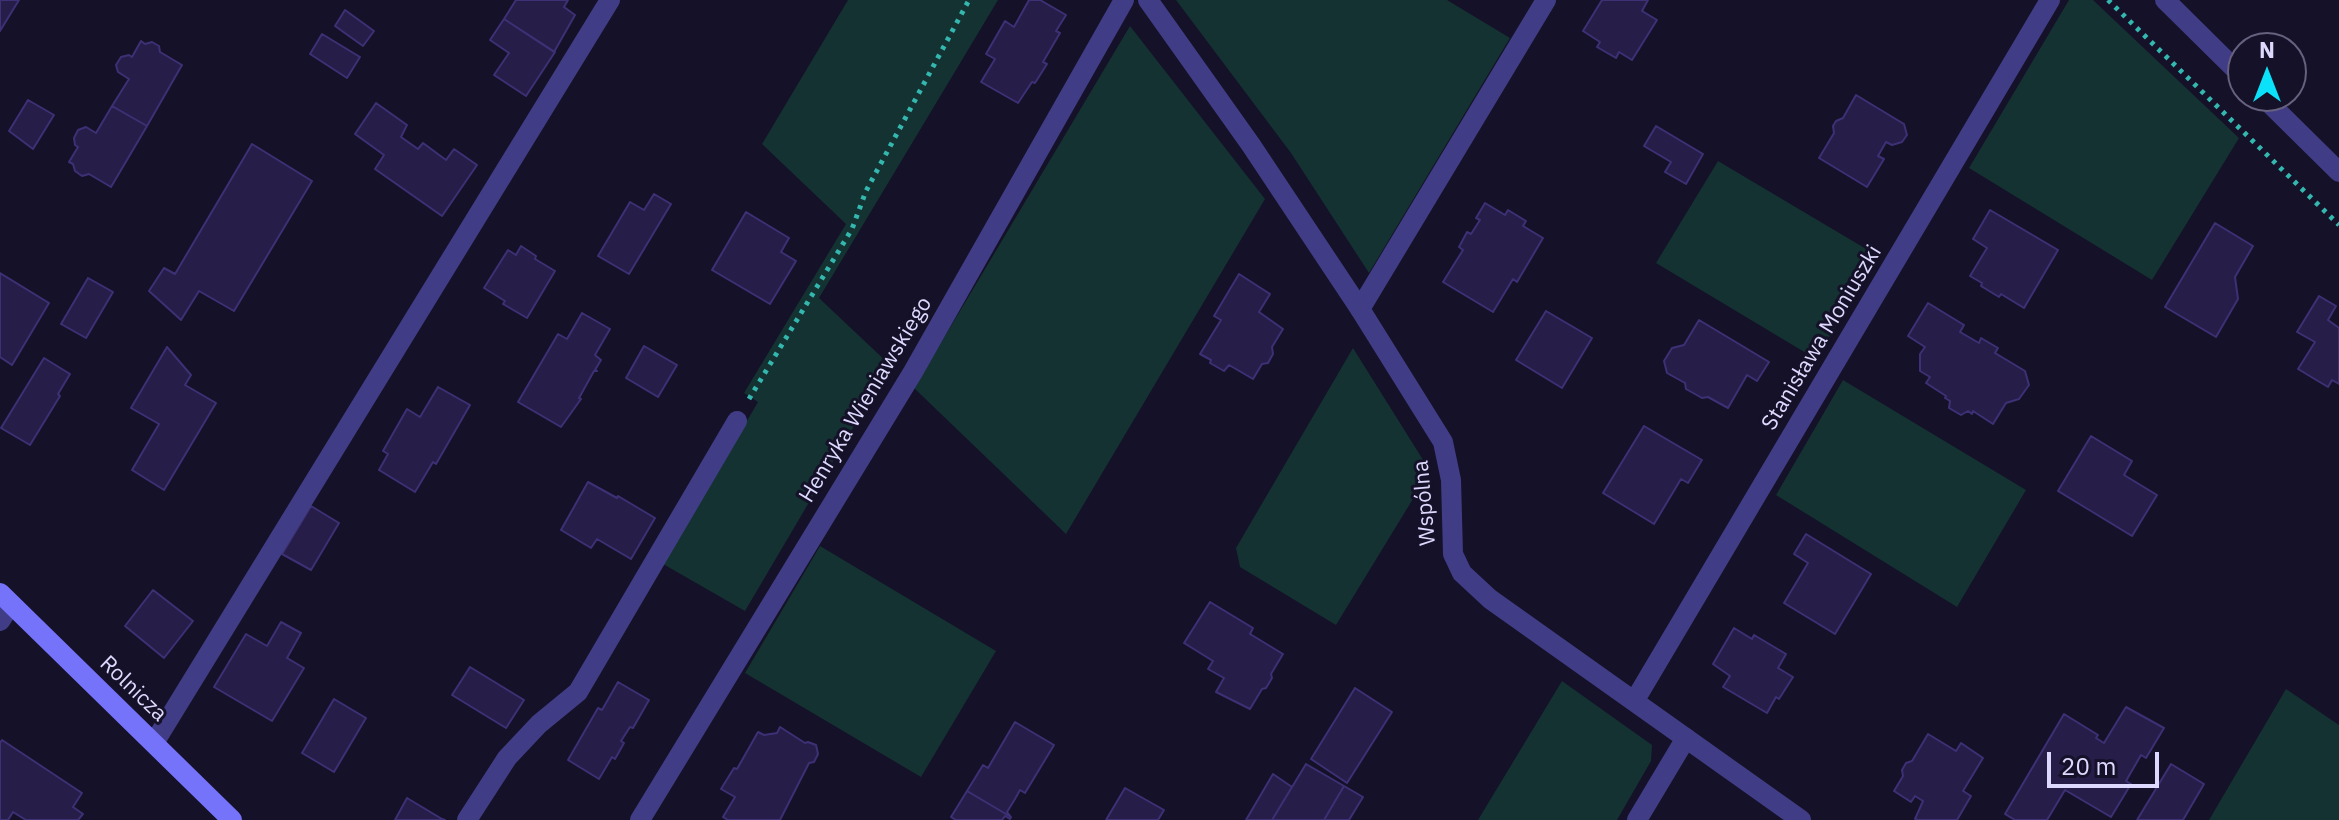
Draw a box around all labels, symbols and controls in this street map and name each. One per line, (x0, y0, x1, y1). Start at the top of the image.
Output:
north arrow (2227, 32, 2307, 112)
text: N (2259, 35, 2275, 64)
street label: Stanisława Moniuszki (1756, 241, 1888, 435)
street label: Henryka Wieniawskiego (794, 292, 938, 508)
street label: Wspólna (1408, 459, 1442, 547)
street label: Rolnicza (94, 651, 172, 727)
scale bar (2051, 736, 2163, 786)
text: 20 m (2061, 750, 2116, 782)

